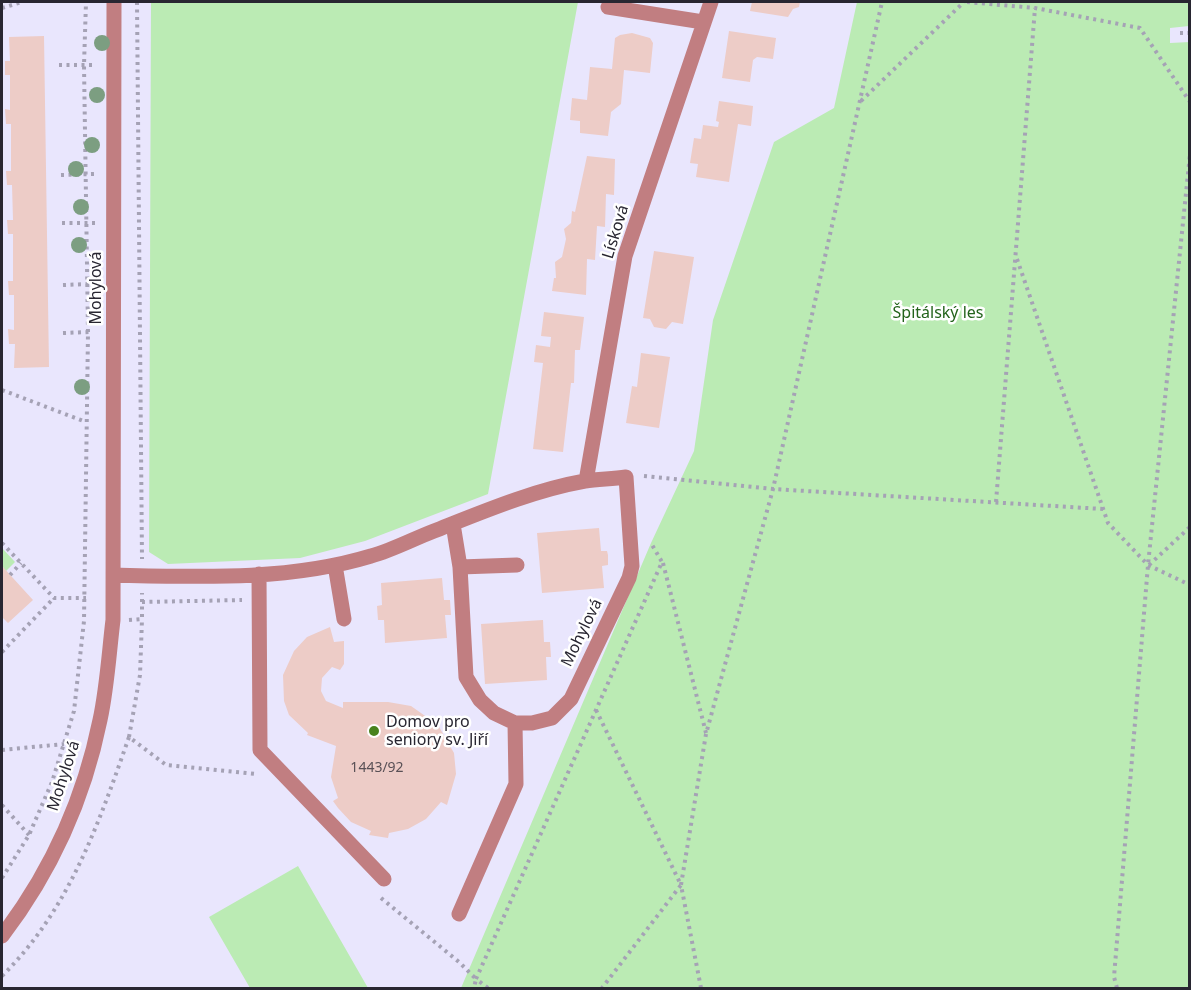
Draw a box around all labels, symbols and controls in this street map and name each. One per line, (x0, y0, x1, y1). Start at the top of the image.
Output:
street label: Lísková (599, 203, 633, 261)
street label: Mohylová (86, 252, 106, 324)
park label: Špitálský les (893, 303, 983, 323)
street label: Mohylová (557, 596, 607, 670)
place label: Domov pro seniory sv. Jiří (386, 712, 488, 750)
marker: Domov pro seniory sv. Jiří (367, 724, 381, 738)
street label: Mohylová (44, 738, 84, 814)
house number: 1443/92 (350, 760, 404, 776)

